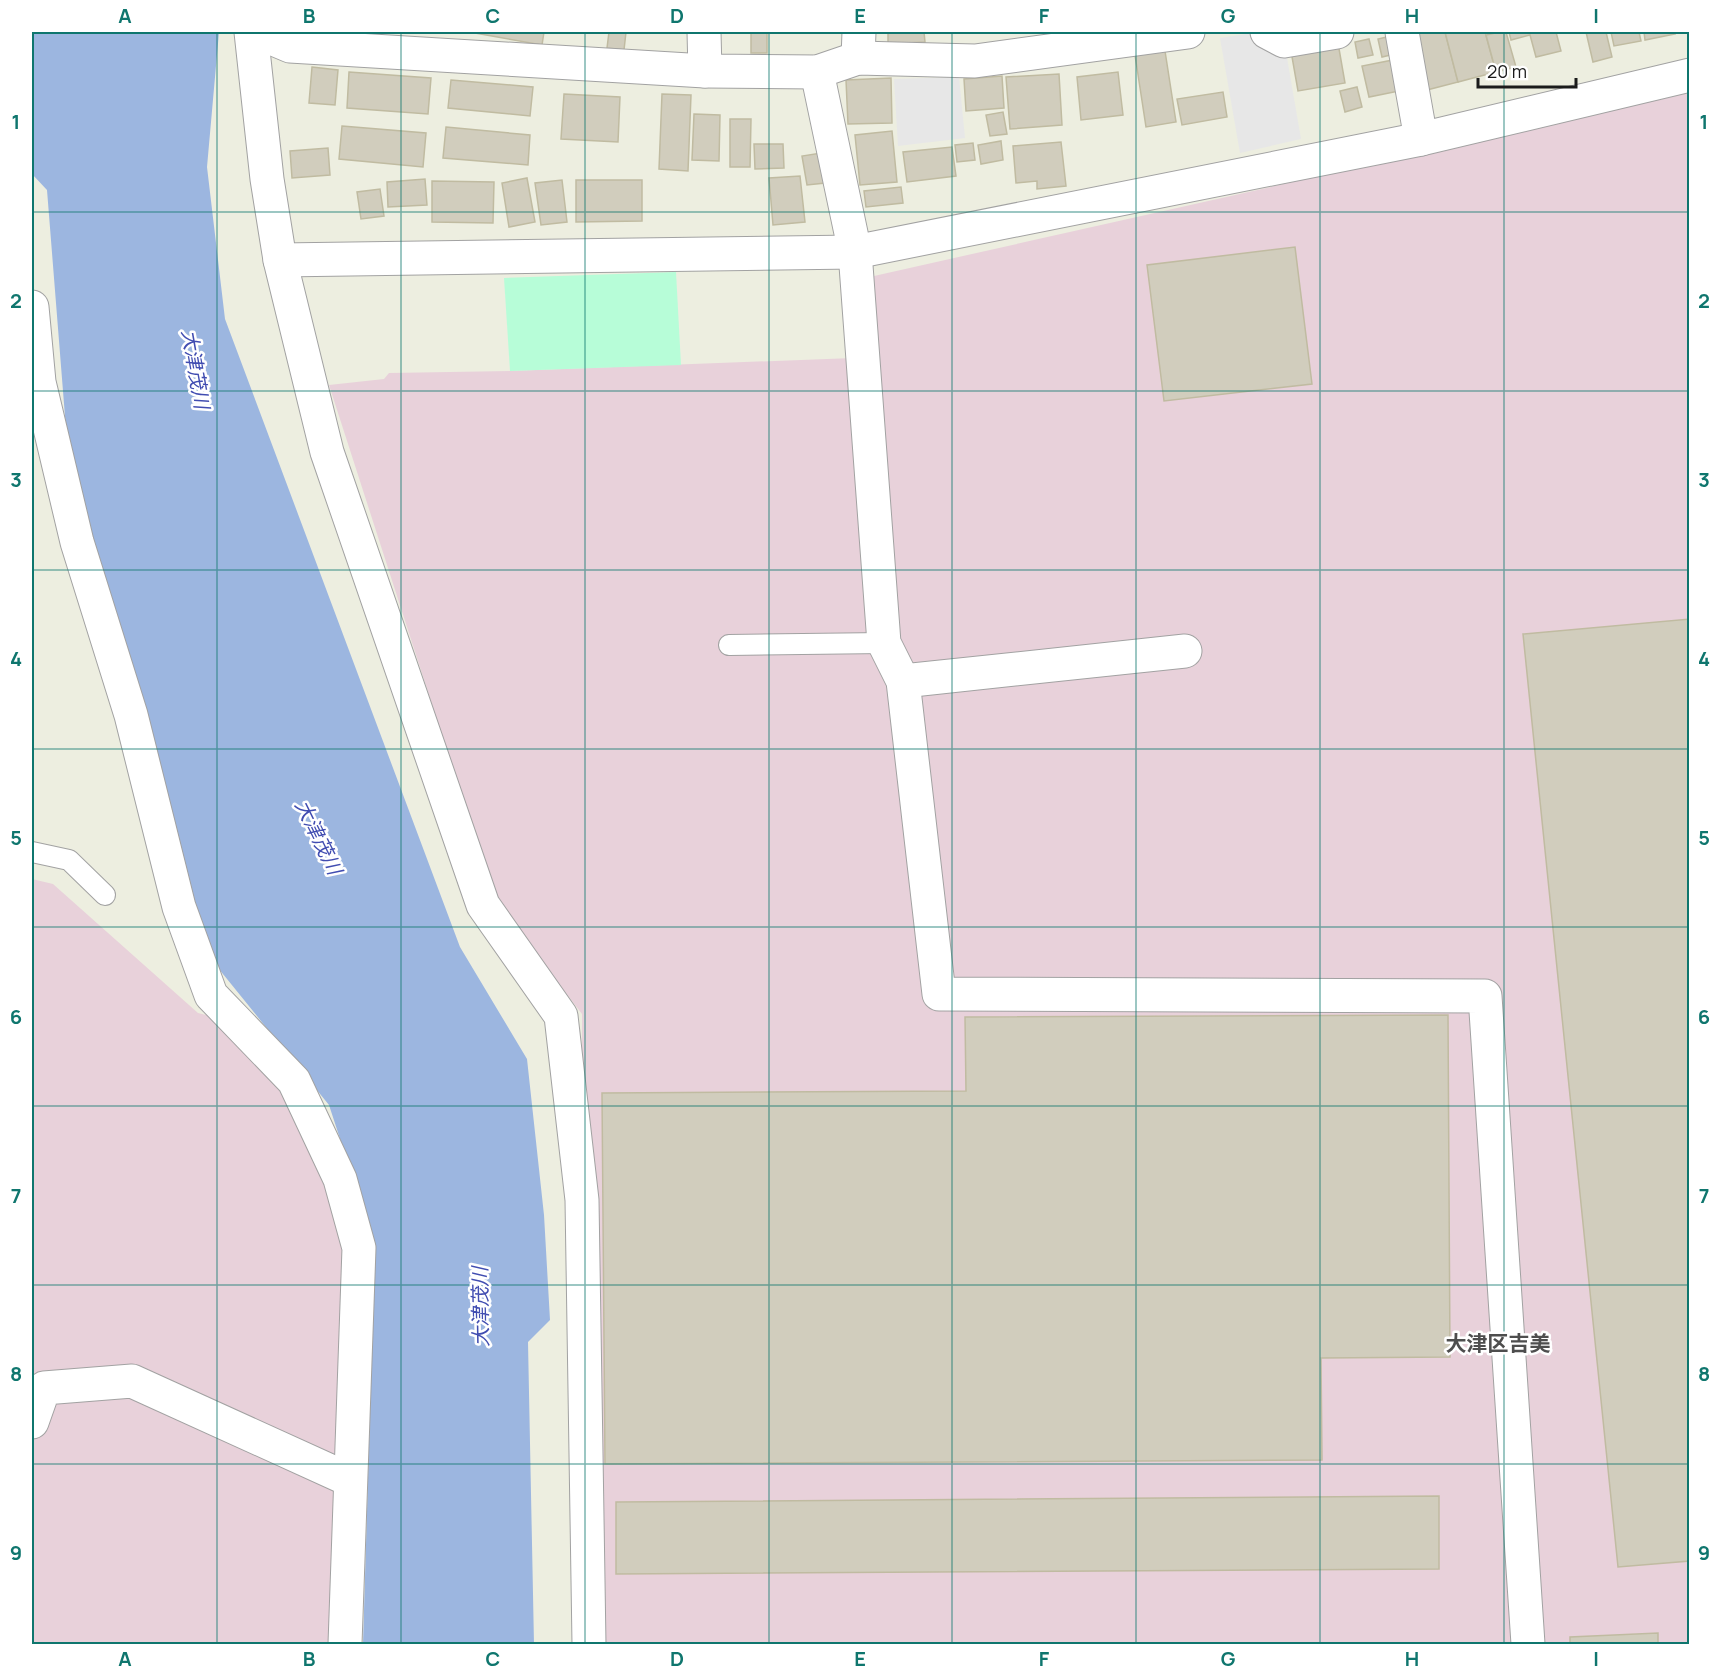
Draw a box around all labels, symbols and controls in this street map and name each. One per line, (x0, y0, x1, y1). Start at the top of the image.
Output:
text: A (118, 2, 132, 29)
text: B (303, 2, 316, 29)
text: C (486, 2, 500, 29)
text: D (670, 2, 684, 29)
text: E (854, 2, 866, 29)
text: F (1039, 2, 1050, 29)
text: G (1221, 2, 1236, 29)
text: H (1405, 2, 1419, 29)
text: I (1593, 2, 1599, 29)
scale bar (1478, 51, 1576, 89)
text: 20 m (1487, 59, 1527, 83)
text: 1 (12, 108, 20, 135)
text: 1 (1700, 108, 1708, 135)
text: 2 (10, 287, 22, 314)
text: 2 (1698, 287, 1710, 314)
water label: 大津茂川 (176, 327, 217, 413)
text: 3 (10, 466, 22, 493)
text: 3 (1698, 466, 1710, 493)
text: 4 (10, 645, 22, 672)
text: 4 (1698, 645, 1710, 672)
water label: 大津茂川 (289, 795, 350, 881)
text: 5 (10, 824, 22, 851)
text: 5 (1698, 824, 1710, 851)
text: 6 (10, 1003, 22, 1030)
text: 6 (1698, 1003, 1710, 1030)
text: 7 (11, 1182, 21, 1209)
text: 7 (1699, 1182, 1709, 1209)
water label: 大津茂川 (466, 1265, 494, 1347)
district label: 大津区吉美 (1446, 1329, 1551, 1357)
text: 8 (10, 1360, 22, 1387)
text: 8 (1698, 1360, 1710, 1387)
text: 9 (10, 1539, 22, 1566)
text: 9 (1698, 1539, 1710, 1566)
text: A (118, 1645, 132, 1672)
text: B (303, 1645, 316, 1672)
text: C (486, 1645, 500, 1672)
text: D (670, 1645, 684, 1672)
text: E (854, 1645, 866, 1672)
text: F (1039, 1645, 1050, 1672)
text: G (1221, 1645, 1236, 1672)
text: H (1405, 1645, 1419, 1672)
text: I (1593, 1645, 1599, 1672)

